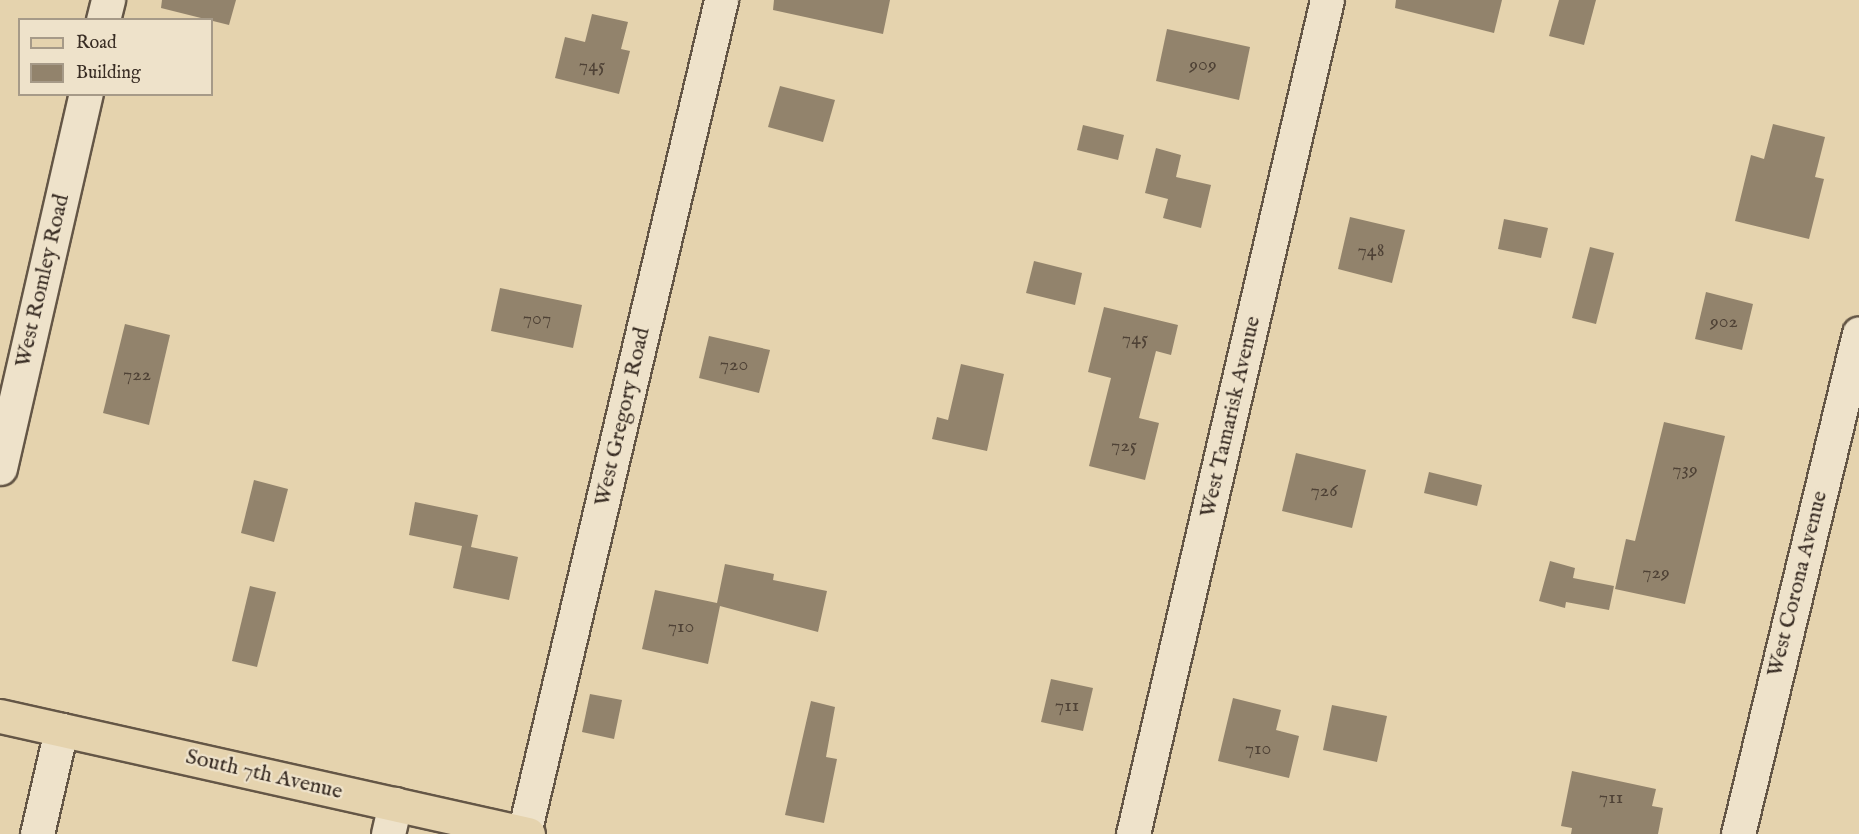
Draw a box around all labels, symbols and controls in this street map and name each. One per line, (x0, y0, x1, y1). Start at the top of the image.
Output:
legend (18, 18, 213, 96)
text: Road (76, 32, 117, 55)
house number: 909 (1189, 52, 1217, 76)
house number: 745 (579, 53, 605, 77)
text: Building (76, 62, 141, 85)
street label: West Romley Road (10, 192, 76, 370)
house number: 748 (1358, 238, 1384, 262)
house number: 707 (523, 306, 551, 330)
house number: 902 (1710, 309, 1738, 333)
street label: West Tamarisk Avenue (1195, 314, 1267, 520)
street label: West Gregory Road (590, 325, 656, 509)
house number: 745 (1122, 326, 1148, 350)
house number: 720 (720, 352, 748, 376)
house number: 722 (123, 362, 151, 386)
house number: 725 (1111, 433, 1137, 457)
house number: 739 (1672, 457, 1698, 481)
house number: 726 (1310, 478, 1338, 502)
street label: West Corona Avenue (1762, 488, 1834, 680)
house number: 729 (1642, 560, 1670, 584)
house number: 710 (668, 614, 694, 638)
house number: 711 (1055, 693, 1079, 717)
house number: 710 (1245, 736, 1271, 760)
street label: South 7th Avenue (183, 744, 345, 806)
house number: 711 (1599, 785, 1623, 809)

